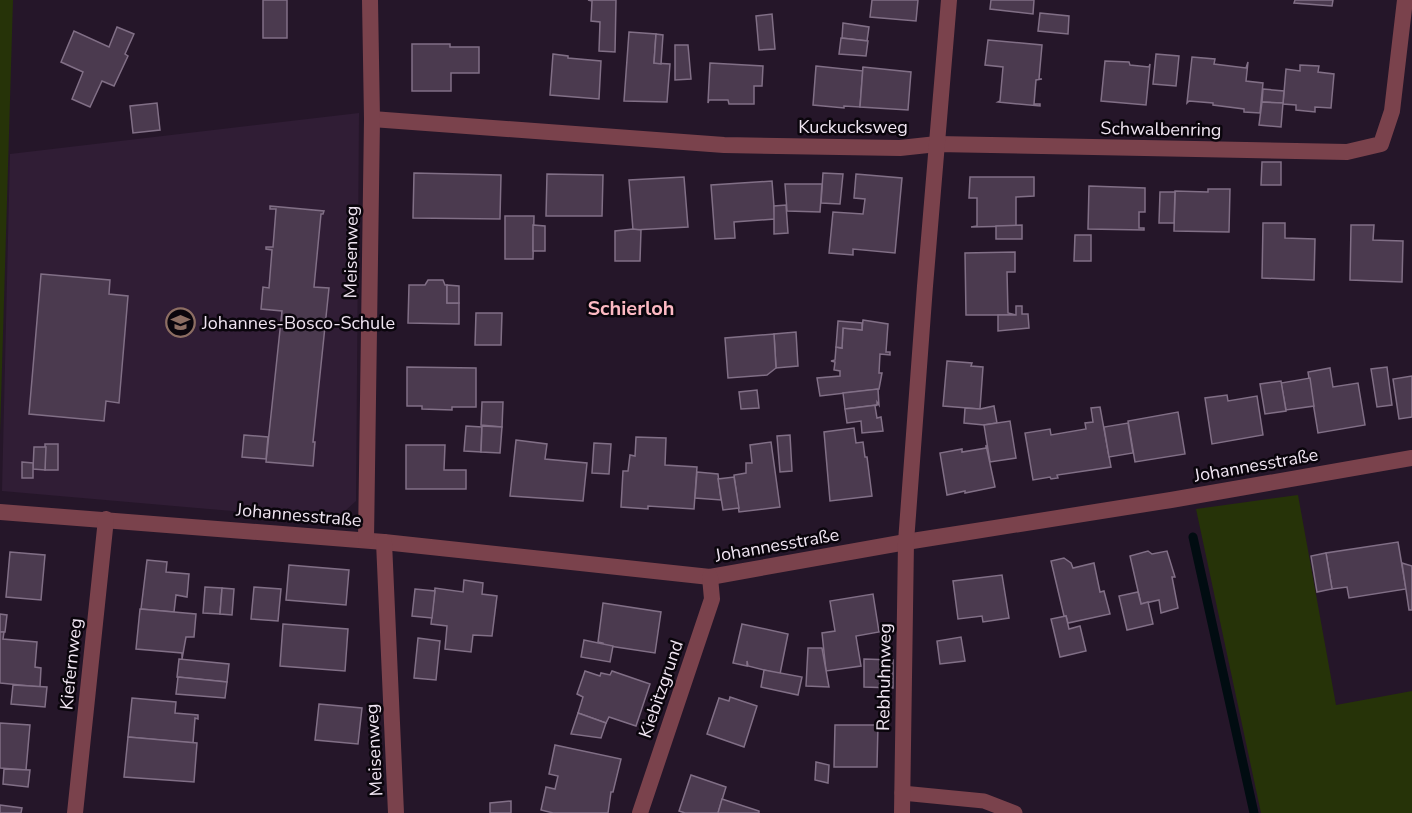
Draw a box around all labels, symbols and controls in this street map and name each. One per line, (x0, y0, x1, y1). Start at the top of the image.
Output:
street label: Kuckucksweg (798, 115, 908, 139)
street label: Schwalbenring (1100, 116, 1222, 142)
street label: Meisenweg (338, 205, 364, 299)
district label: Schierloh (587, 295, 675, 322)
school or university icon: Johannes-Bosco-Schule (165, 307, 197, 339)
place label: Johannes-Bosco-Schule (201, 311, 395, 335)
street label: Johannesstraße (1191, 442, 1320, 488)
street label: Johannesstraße (234, 497, 363, 532)
street label: Johannesstraße (712, 522, 841, 568)
street label: Kiefernweg (54, 617, 88, 711)
street label: Rebhuhnweg (871, 623, 897, 731)
street label: Kiebitzgrund (633, 637, 689, 741)
street label: Meisenweg (360, 703, 388, 797)

